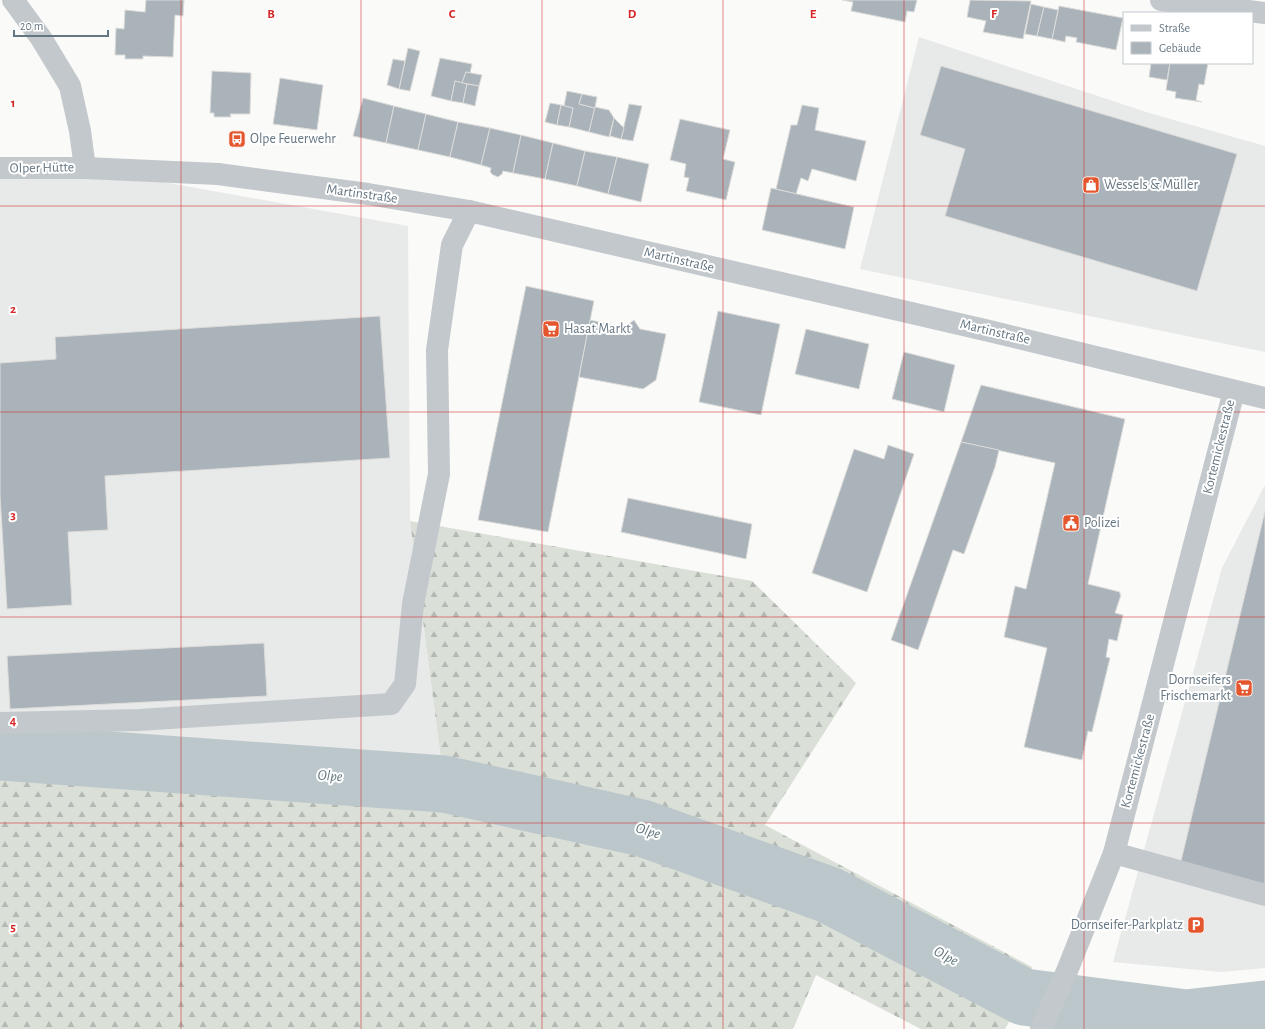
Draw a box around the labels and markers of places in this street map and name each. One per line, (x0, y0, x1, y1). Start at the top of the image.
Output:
bus stop icon: Olpe Feuerwehr (227, 129, 247, 149)
place label: Olpe Feuerwehr (250, 132, 336, 146)
shop icon: Wessels & Müller (1081, 175, 1101, 195)
place label: Wessels & Müller (1104, 178, 1198, 192)
supermarket icon: Hasat Markt (541, 319, 561, 339)
place label: Hasat Markt (564, 322, 631, 336)
public building icon: Polizei (1061, 513, 1081, 533)
place label: Polizei (1084, 516, 1120, 530)
place label: Dornseifers Frischemarkt (1160, 673, 1232, 703)
supermarket icon: Dornseifers Frischemarkt (1234, 678, 1254, 698)
parking icon: Dornseifer-Parkplatz (1186, 915, 1206, 935)
place label: Dornseifer-Parkplatz (1071, 918, 1183, 932)

